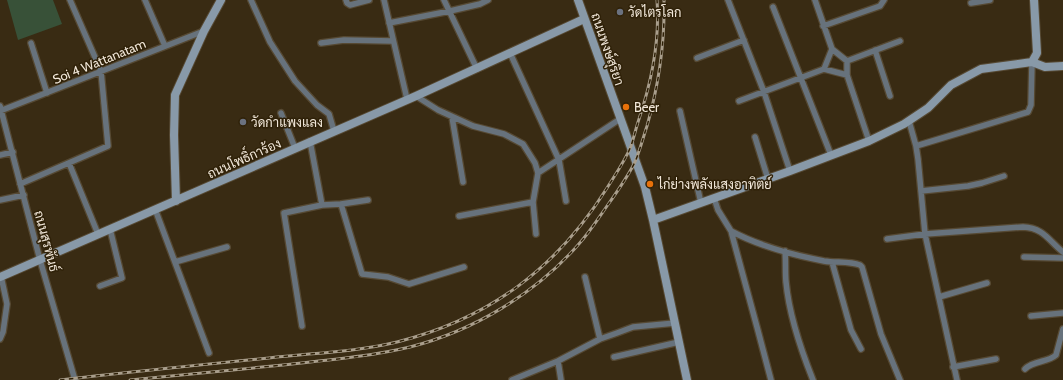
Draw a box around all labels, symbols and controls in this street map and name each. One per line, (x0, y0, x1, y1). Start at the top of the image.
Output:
place label: วัดไตรโลก (628, 4, 682, 20)
marker: วัดไตรโลก (615, 7, 625, 17)
street label: ถนนพงษ์สุริยา (586, 10, 629, 88)
street label: Soi 4 Wattanatam (50, 35, 148, 87)
place label: Beer (634, 99, 660, 115)
marker: Beer (621, 102, 631, 112)
place label: วัดกำแพงแลง (251, 114, 323, 130)
marker: วัดกำแพงแลง (238, 117, 248, 127)
street label: ถนนโพธิ์การ้อง (203, 131, 283, 181)
place label: ไก่ย่างพลังแสงอาทิตย์ (657, 175, 772, 192)
marker: ไก่ย่างพลังแสงอาทิตย์ (645, 179, 655, 189)
street label: ถนนสุรพันธ์ (29, 208, 64, 274)

